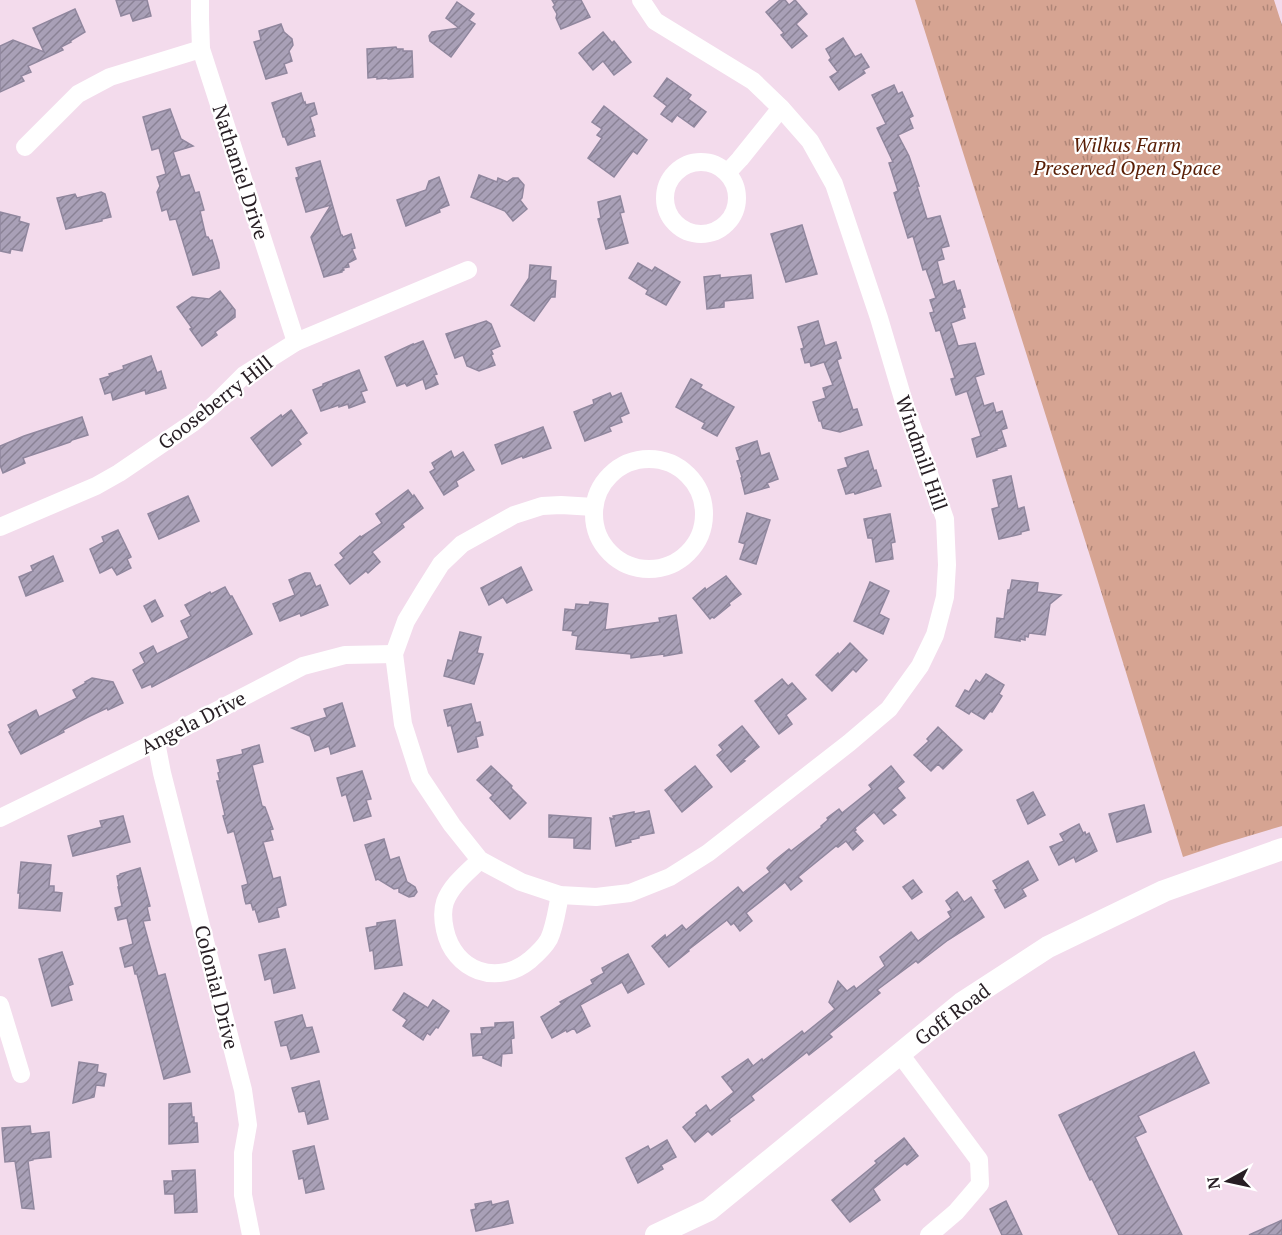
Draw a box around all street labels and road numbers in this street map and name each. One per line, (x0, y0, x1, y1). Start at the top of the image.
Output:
street label: Nathaniel Drive (206, 101, 276, 243)
street label: Gooseberry Hill (152, 349, 278, 455)
street label: Windmill Hill (890, 392, 954, 514)
street label: Angela Drive (136, 684, 250, 760)
street label: Colonial Drive (189, 922, 245, 1052)
street label: Goff Road (909, 977, 995, 1051)

